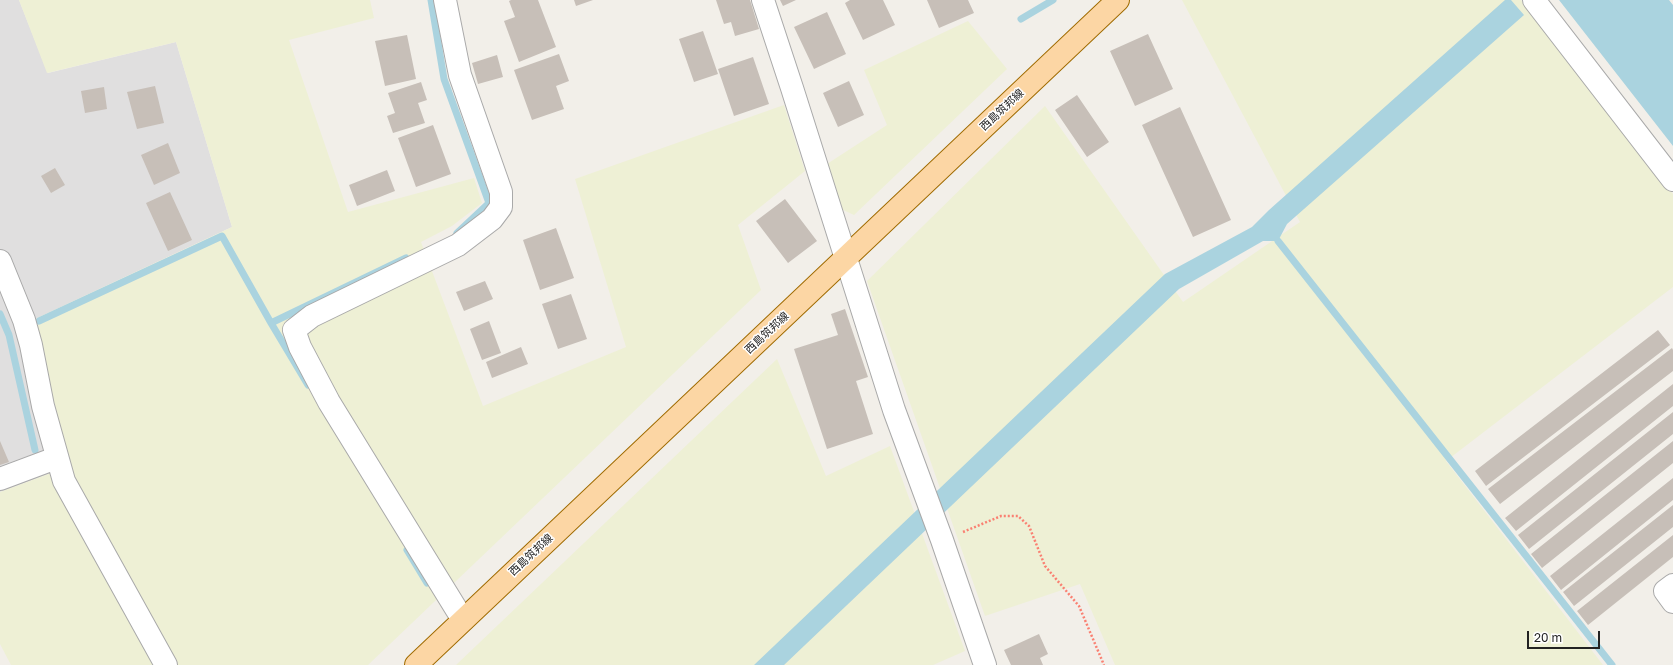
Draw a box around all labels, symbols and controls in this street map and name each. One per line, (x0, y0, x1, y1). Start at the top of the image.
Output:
street label: 西島筑邦線 (977, 86, 1027, 134)
street label: 西島筑邦線 (742, 309, 792, 357)
street label: 西島筑邦線 (506, 531, 556, 579)
scale bar (1529, 623, 1602, 649)
text: 20 m (1534, 630, 1562, 645)

